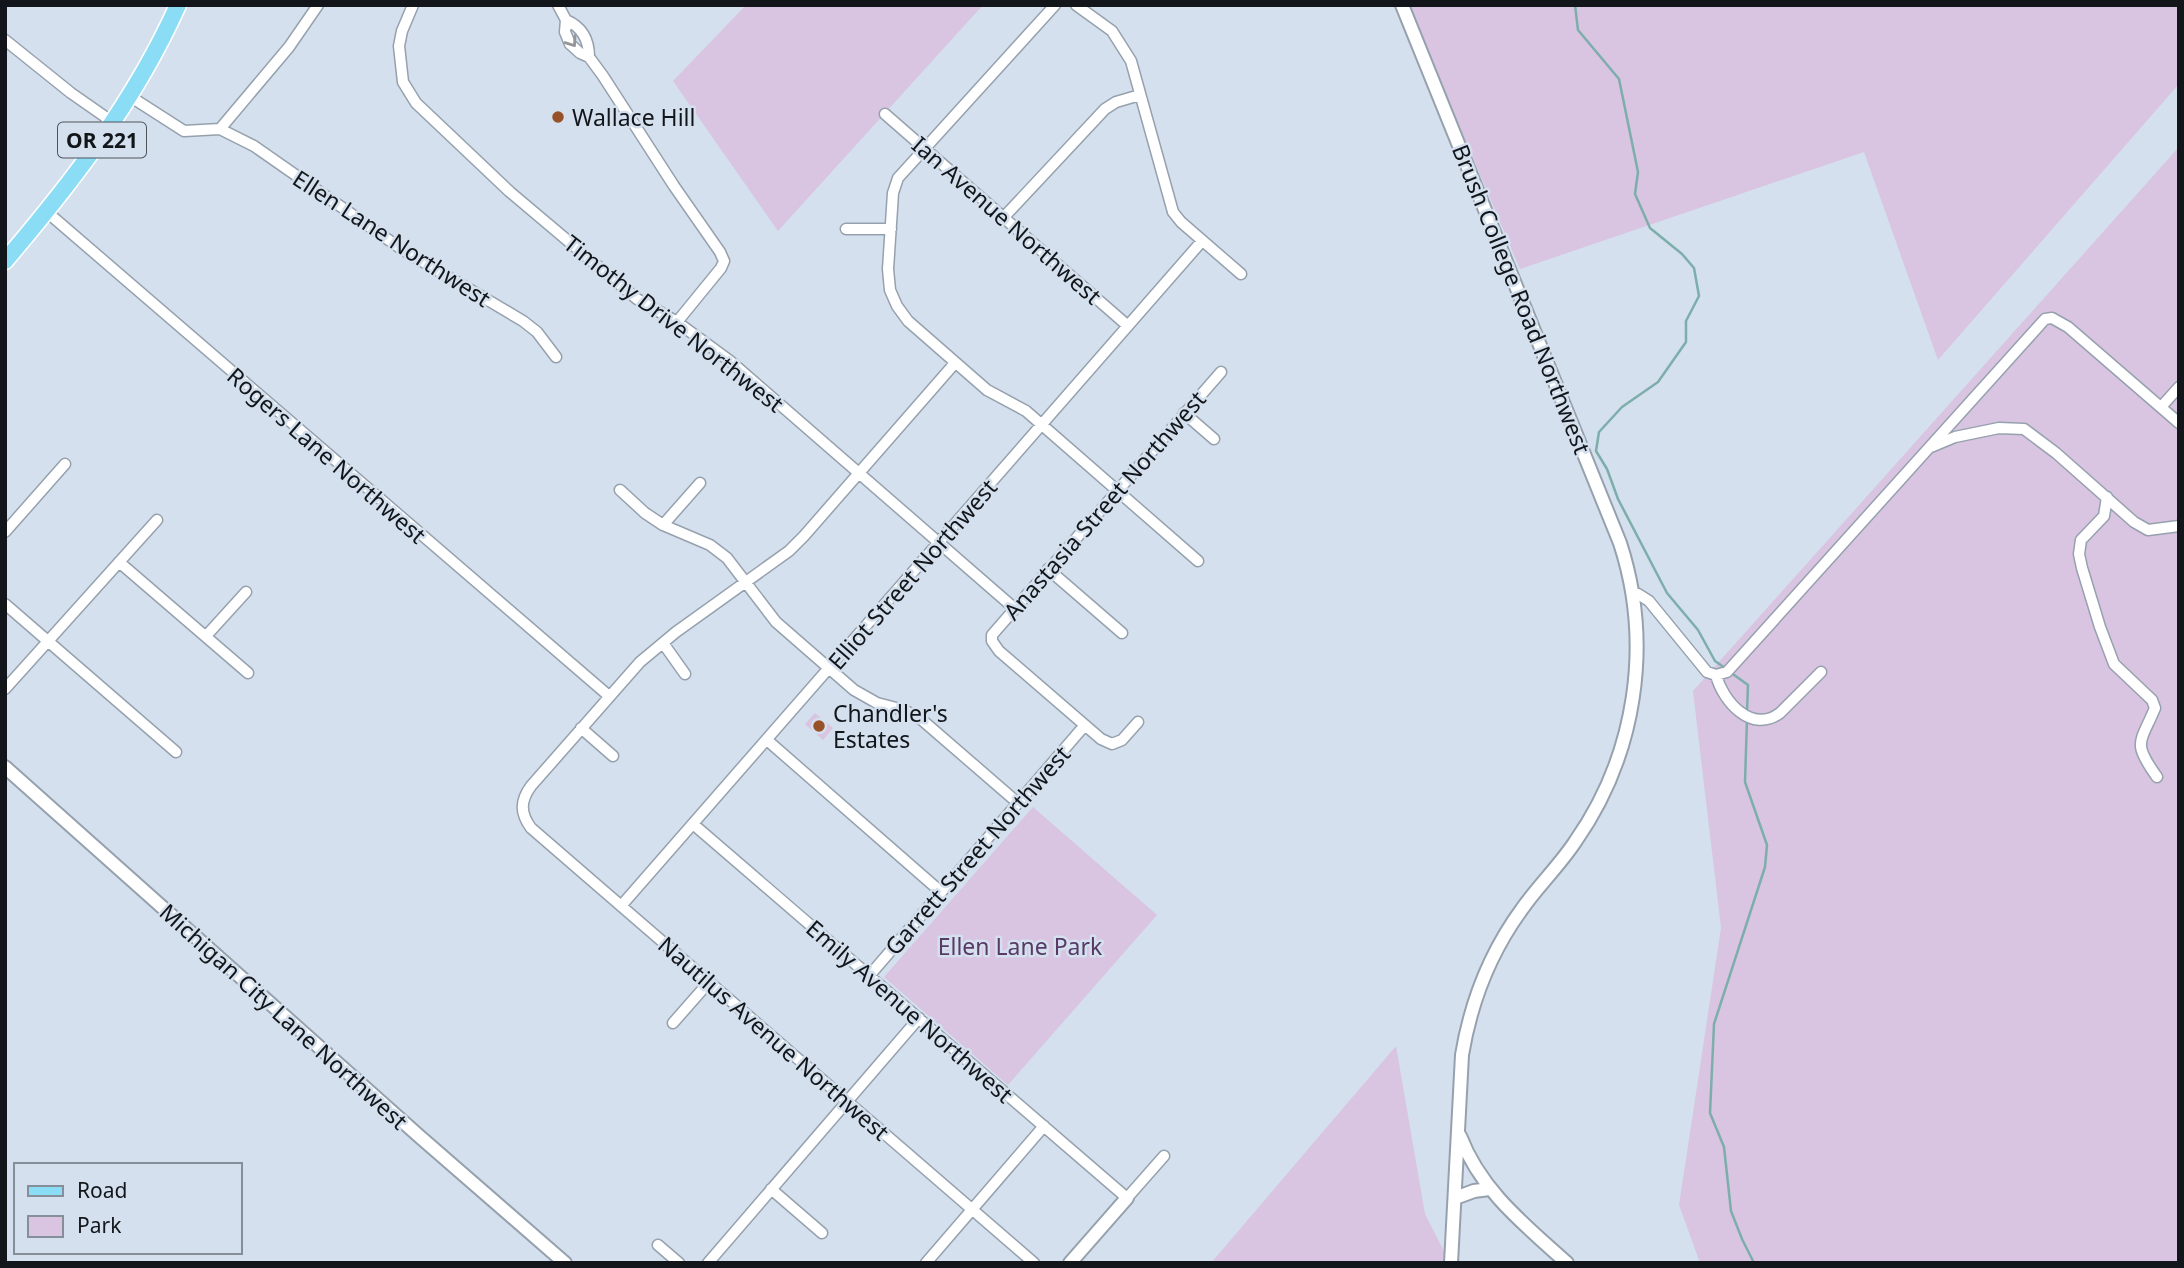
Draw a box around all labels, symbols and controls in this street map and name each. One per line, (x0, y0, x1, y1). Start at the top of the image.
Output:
one-way arrow (564, 34, 576, 47)
place label: Wallace Hill (572, 101, 695, 133)
marker: Wallace Hill (550, 109, 566, 125)
road number: OR 221 (58, 122, 146, 158)
street label: Ian Avenue Northwest (905, 129, 1109, 311)
street label: Brush College Road Northwest (1445, 139, 1599, 459)
street label: Ellen Lane Northwest (287, 162, 497, 314)
street label: Timothy Drive Northwest (557, 227, 791, 419)
street label: Rogers Lane Northwest (221, 360, 433, 550)
street label: Anastasia Street Northwest (996, 384, 1212, 626)
street label: Elliot Street Northwest (820, 472, 1004, 676)
place label: Chandler's Estates (833, 697, 948, 755)
marker: Chandler's Estates (811, 718, 827, 734)
street label: Garrett Street Northwest (877, 738, 1077, 962)
street label: Michigan City Lane Northwest (153, 896, 415, 1136)
street label: Emily Avenue Northwest (800, 912, 1020, 1110)
street label: Nautilus Avenue Northwest (652, 929, 896, 1147)
park label: Ellen Lane Park (938, 930, 1103, 962)
legend (14, 1163, 242, 1254)
text: Road (77, 1176, 127, 1204)
text: Park (77, 1211, 122, 1239)

